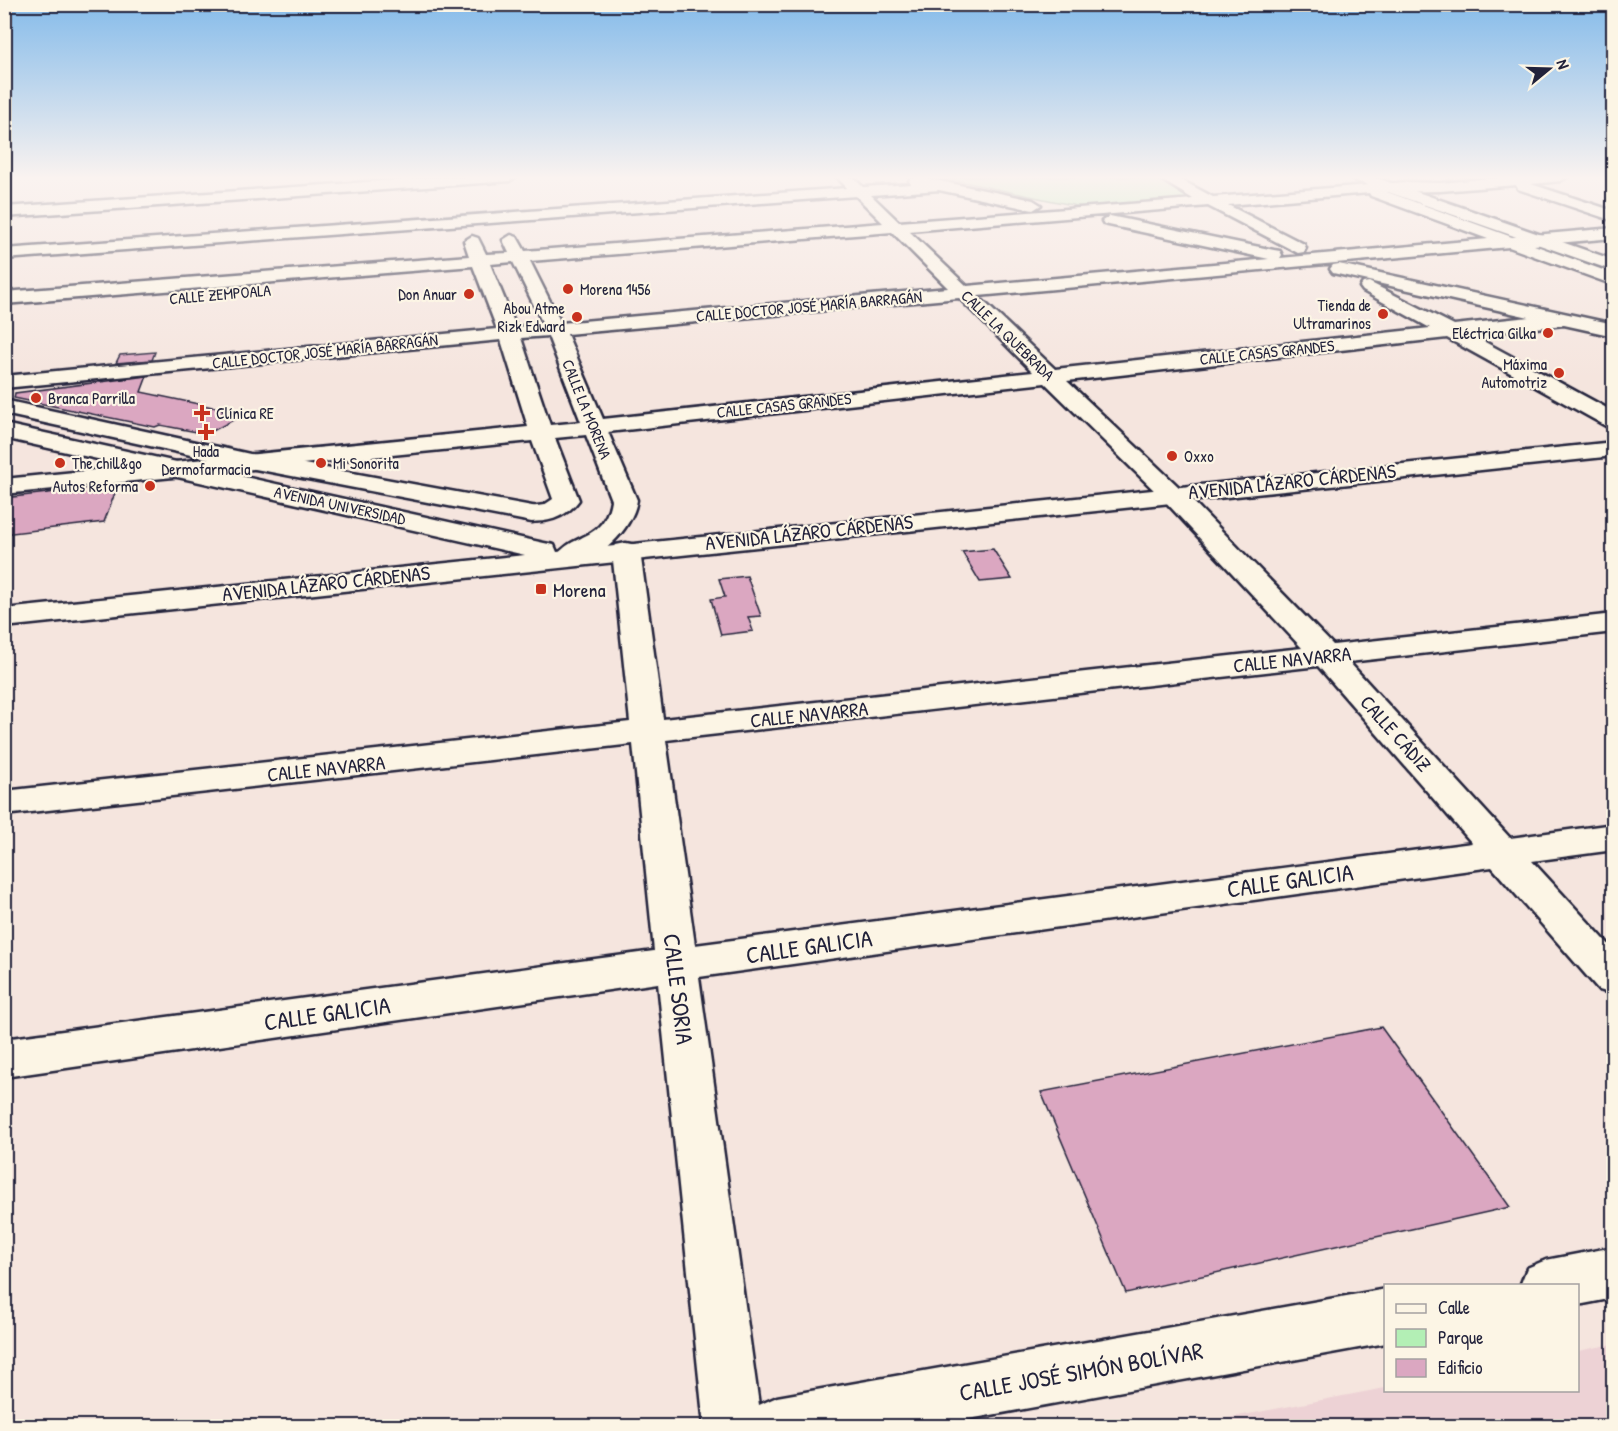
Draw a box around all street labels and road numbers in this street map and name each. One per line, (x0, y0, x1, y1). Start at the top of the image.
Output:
street label: CALLE ZEMPOALA (168, 279, 272, 309)
street label: CALLE DOCTOR JOSÉ MARÍA BARRAGÁN (695, 285, 923, 327)
street label: CALLE LA QUEBRADA (957, 285, 1060, 385)
street label: CALLE DOCTOR JOSÉ MARÍA BARRAGÁN (211, 328, 439, 374)
street label: CALLE CASAS GRANDES (1199, 334, 1336, 370)
street label: CALLE LA MORENA (557, 356, 617, 462)
street label: CALLE CASAS GRANDES (716, 387, 853, 423)
street label: AVENIDA LÁZARO CÁRDENAS (1187, 457, 1397, 505)
street label: AVENIDA UNIVERSIDAD (272, 480, 408, 530)
street label: AVENIDA LÁZARO CÁRDENAS (704, 508, 914, 556)
street label: AVENIDA LÁZARO CÁRDENAS (221, 559, 431, 607)
street label: CALLE NAVARRA (1232, 639, 1352, 679)
street label: CALLE CÁDIZ (1354, 689, 1438, 777)
street label: CALLE NAVARRA (749, 694, 869, 734)
street label: CALLE NAVARRA (266, 748, 386, 788)
street label: CALLE GALICIA (1225, 855, 1355, 905)
street label: CALLE GALICIA (744, 921, 874, 971)
street label: CALLE SORIA (656, 932, 702, 1047)
street label: CALLE GALICIA (262, 988, 392, 1038)
street label: CALLE JOSÉ SIMÓN BOLÍVAR (957, 1334, 1205, 1408)

